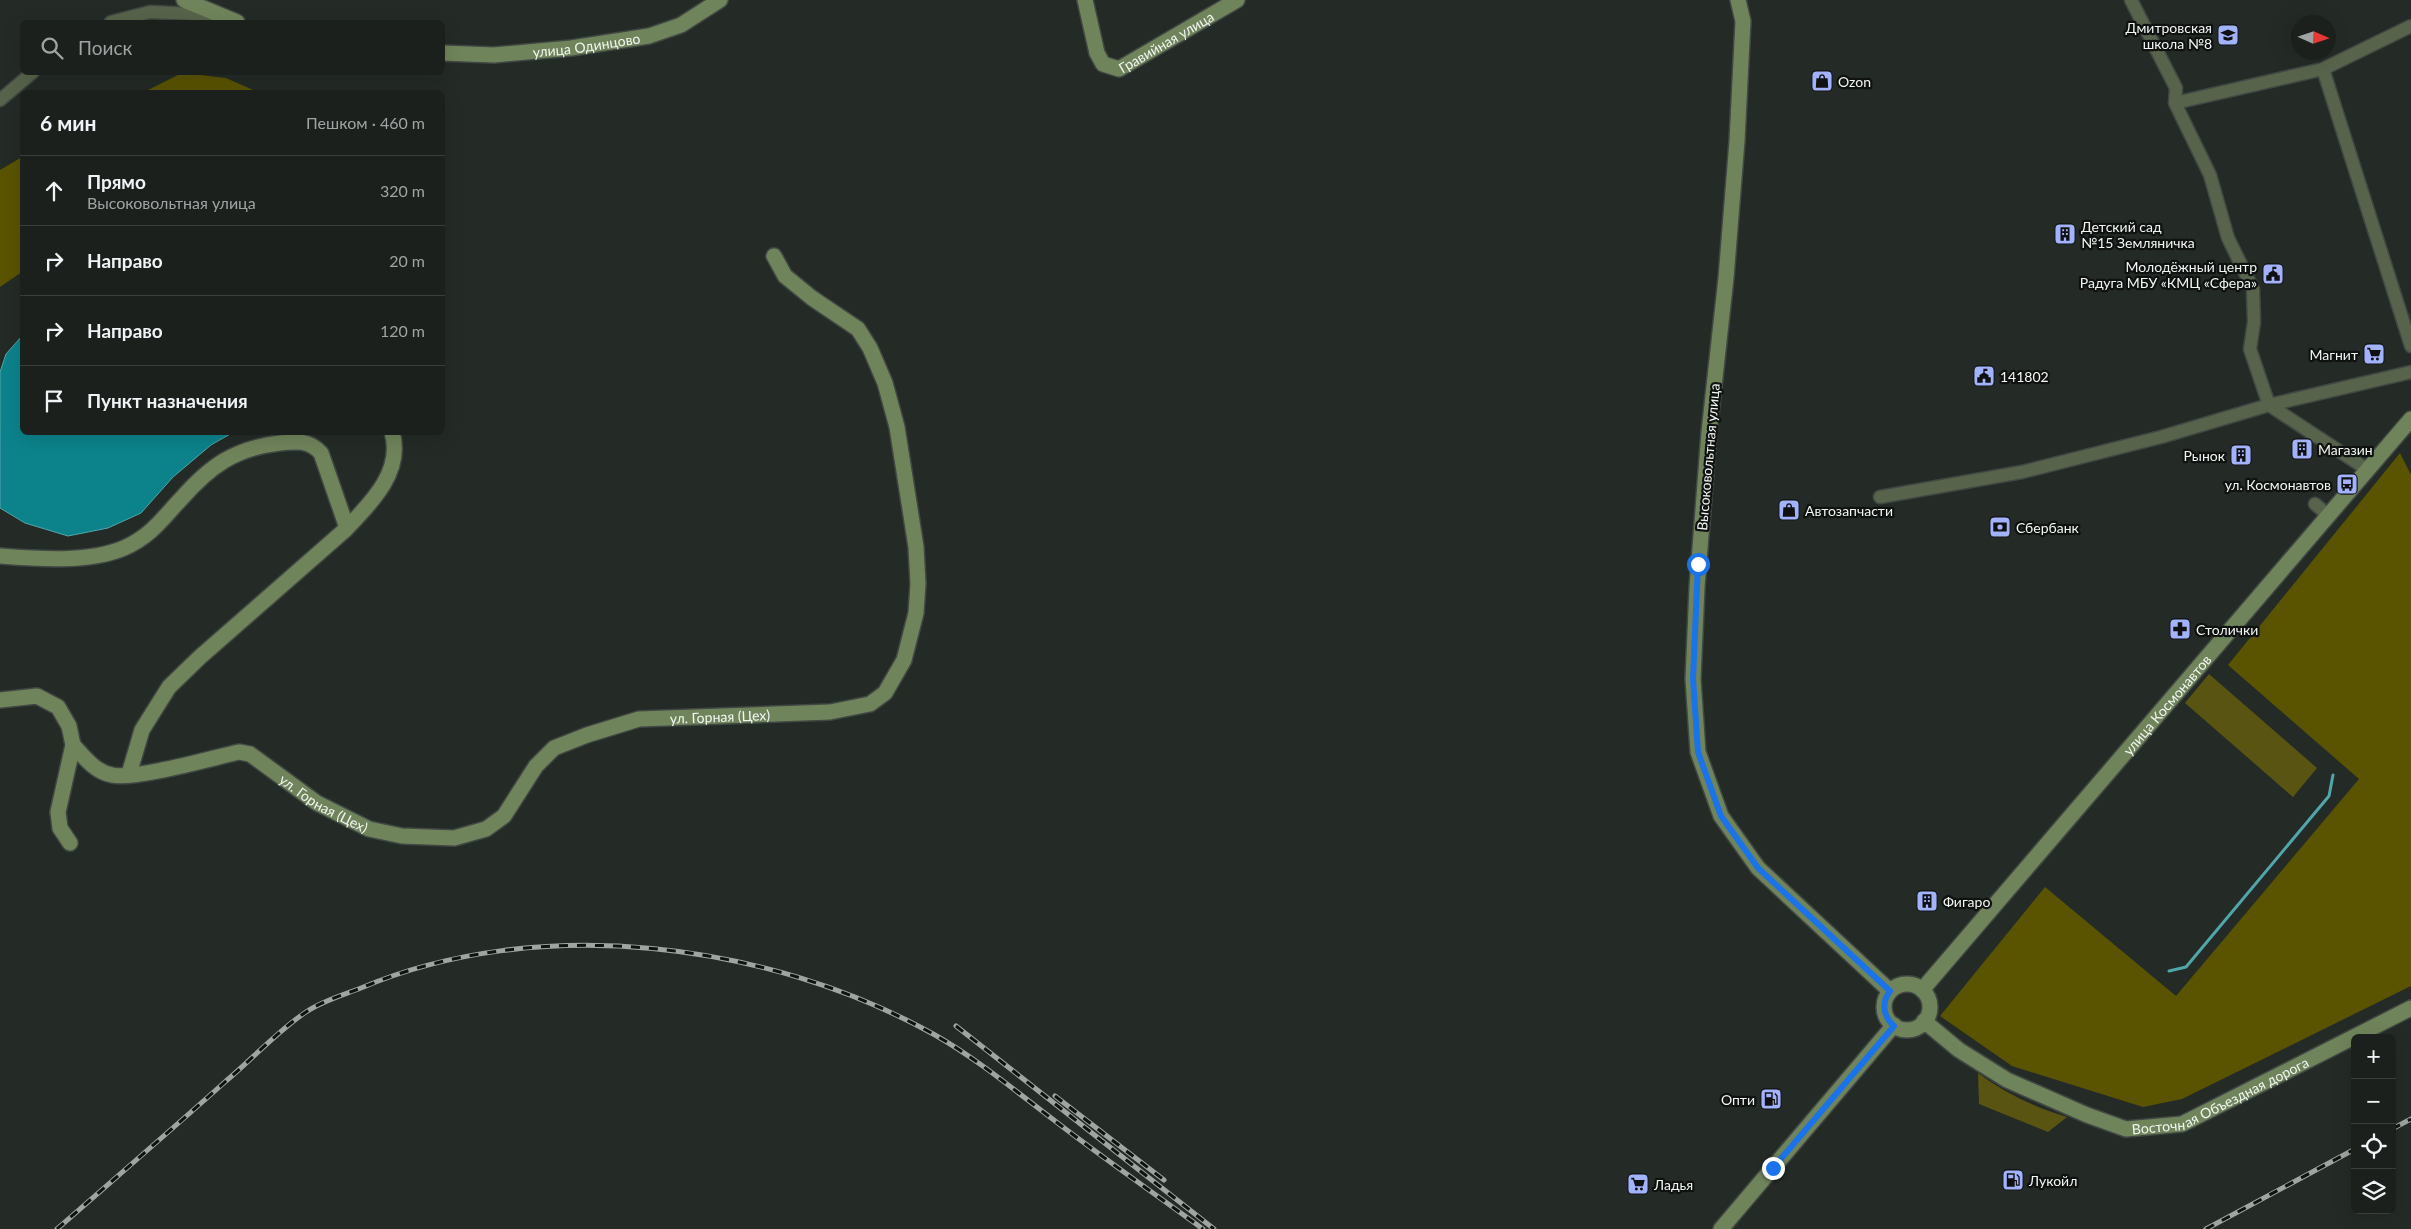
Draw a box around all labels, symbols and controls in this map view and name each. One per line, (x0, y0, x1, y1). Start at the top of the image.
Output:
street label: Гравийная улица (1115, 7, 1217, 76)
north arrow (2291, 15, 2336, 60)
place label: Дмитровская школа №8 (2126, 19, 2212, 52)
search box (20, 20, 445, 75)
school or university icon: Дмитровская школа №8 (2216, 23, 2240, 47)
street label: улица Одинцово (532, 29, 641, 60)
icon: search (38, 34, 66, 62)
text: Поиск (78, 36, 132, 59)
shop icon: Ozon (1810, 69, 1834, 93)
place label: Ozon (1838, 73, 1871, 90)
text: 6 мин (40, 110, 97, 135)
text: Пешком · 460 m (306, 113, 425, 132)
text: Прямо (87, 170, 146, 193)
icon: ahead (40, 177, 68, 205)
text: 320 m (380, 181, 425, 200)
text: Высоковольтная улица (87, 193, 256, 212)
place label: Детский сад №15 Земляничка (2081, 218, 2195, 251)
building icon: Детский сад №15 Земляничка (2053, 222, 2077, 246)
icon: right (40, 247, 68, 275)
text: Направо (87, 249, 163, 272)
text: 20 m (389, 251, 425, 270)
place label: Молодёжный центр Радуга МБУ «КМЦ «Сфера» (2080, 258, 2257, 291)
public building icon: Молодёжный центр Радуга МБУ «КМЦ «Сфера» (2261, 262, 2285, 286)
icon: right (40, 317, 68, 345)
text: Направо (87, 319, 163, 342)
text: 120 m (380, 321, 425, 340)
supermarket icon: Магнит (2362, 342, 2386, 366)
place label: Магнит (2309, 346, 2358, 363)
public building icon: 141802 (1972, 364, 1996, 388)
place label: 141802 (2000, 368, 2049, 385)
street label: Высоковольтная улица (1693, 383, 1723, 531)
icon: arrive (40, 387, 68, 415)
text: Пункт назначения (87, 389, 248, 412)
building icon: Магазин (2290, 437, 2314, 461)
place label: Магазин (2318, 441, 2373, 458)
building icon: Рынок (2229, 443, 2253, 467)
place label: Рынок (2184, 447, 2226, 464)
bus stop icon: ул. Космонавтов (2335, 472, 2359, 496)
place label: ул. Космонавтов (2225, 476, 2331, 493)
shop icon: Автозапчасти (1777, 498, 1801, 522)
place label: Автозапчасти (1805, 502, 1893, 519)
bank icon: Сбербанк (1988, 515, 2012, 539)
place label: Сбербанк (2016, 519, 2080, 536)
route start (1687, 553, 1710, 576)
pharmacy icon: Столички (2168, 617, 2192, 641)
place label: Столички (2196, 621, 2258, 638)
street label: улица Космонавтов (2119, 651, 2214, 758)
street label: ул. Горная (Цех) (670, 706, 771, 726)
street label: ул. Горная (Цех) (276, 770, 371, 836)
building icon: Фигаро (1915, 889, 1939, 913)
place label: Фигаро (1943, 893, 1990, 910)
map controls (2351, 1034, 2396, 1214)
button: + (2351, 1034, 2396, 1079)
street label: Восточная Объездная дорога (2131, 1053, 2311, 1137)
button: − (2351, 1079, 2396, 1124)
fuel station icon: Опти (1759, 1087, 1783, 1111)
place label: Опти (1721, 1091, 1755, 1108)
button: locate (2351, 1124, 2396, 1169)
route end (1762, 1157, 1785, 1180)
fuel station icon: Лукойл (2001, 1168, 2025, 1192)
button: layers (2351, 1169, 2396, 1214)
supermarket icon: Ладья (1626, 1172, 1650, 1196)
place label: Лукойл (2028, 1172, 2077, 1189)
place label: Ладья (1653, 1176, 1693, 1193)

